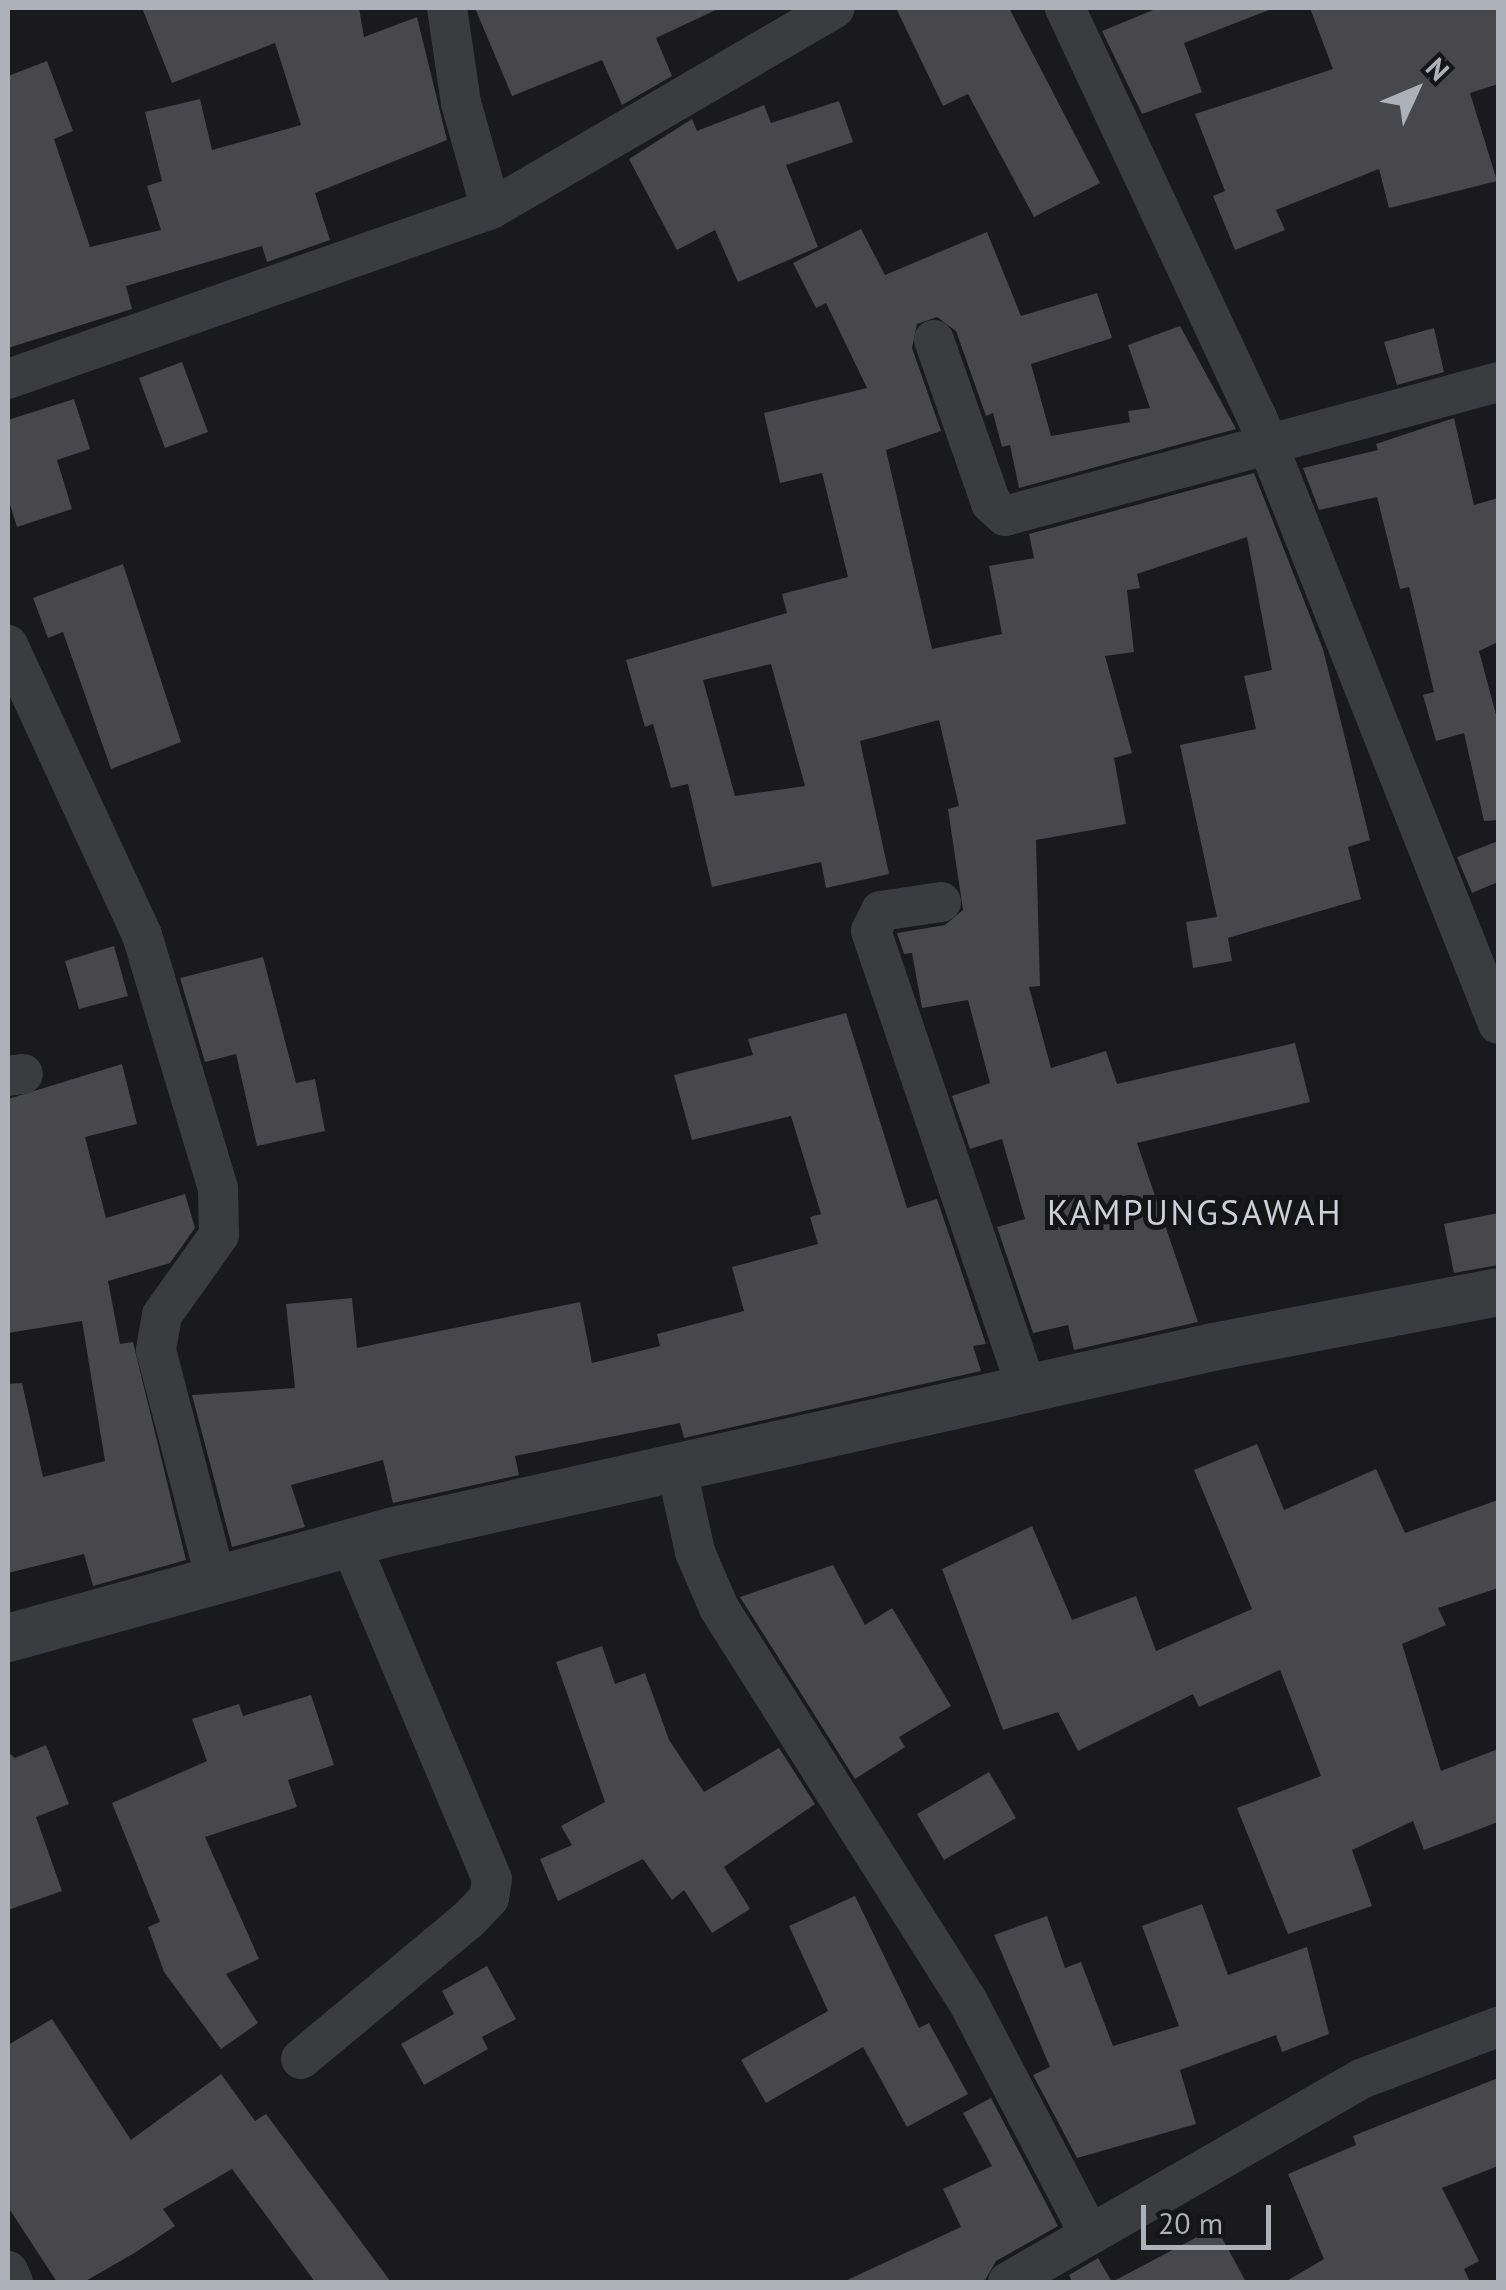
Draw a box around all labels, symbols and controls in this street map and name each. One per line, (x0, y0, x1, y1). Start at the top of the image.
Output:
north arrow (1366, 40, 1466, 140)
text: N (1418, 49, 1458, 88)
district label: KAMPUNGSAWAH (1047, 1191, 1343, 1233)
scale bar (1146, 2185, 1276, 2247)
text: 20 m (1158, 2203, 1223, 2242)

